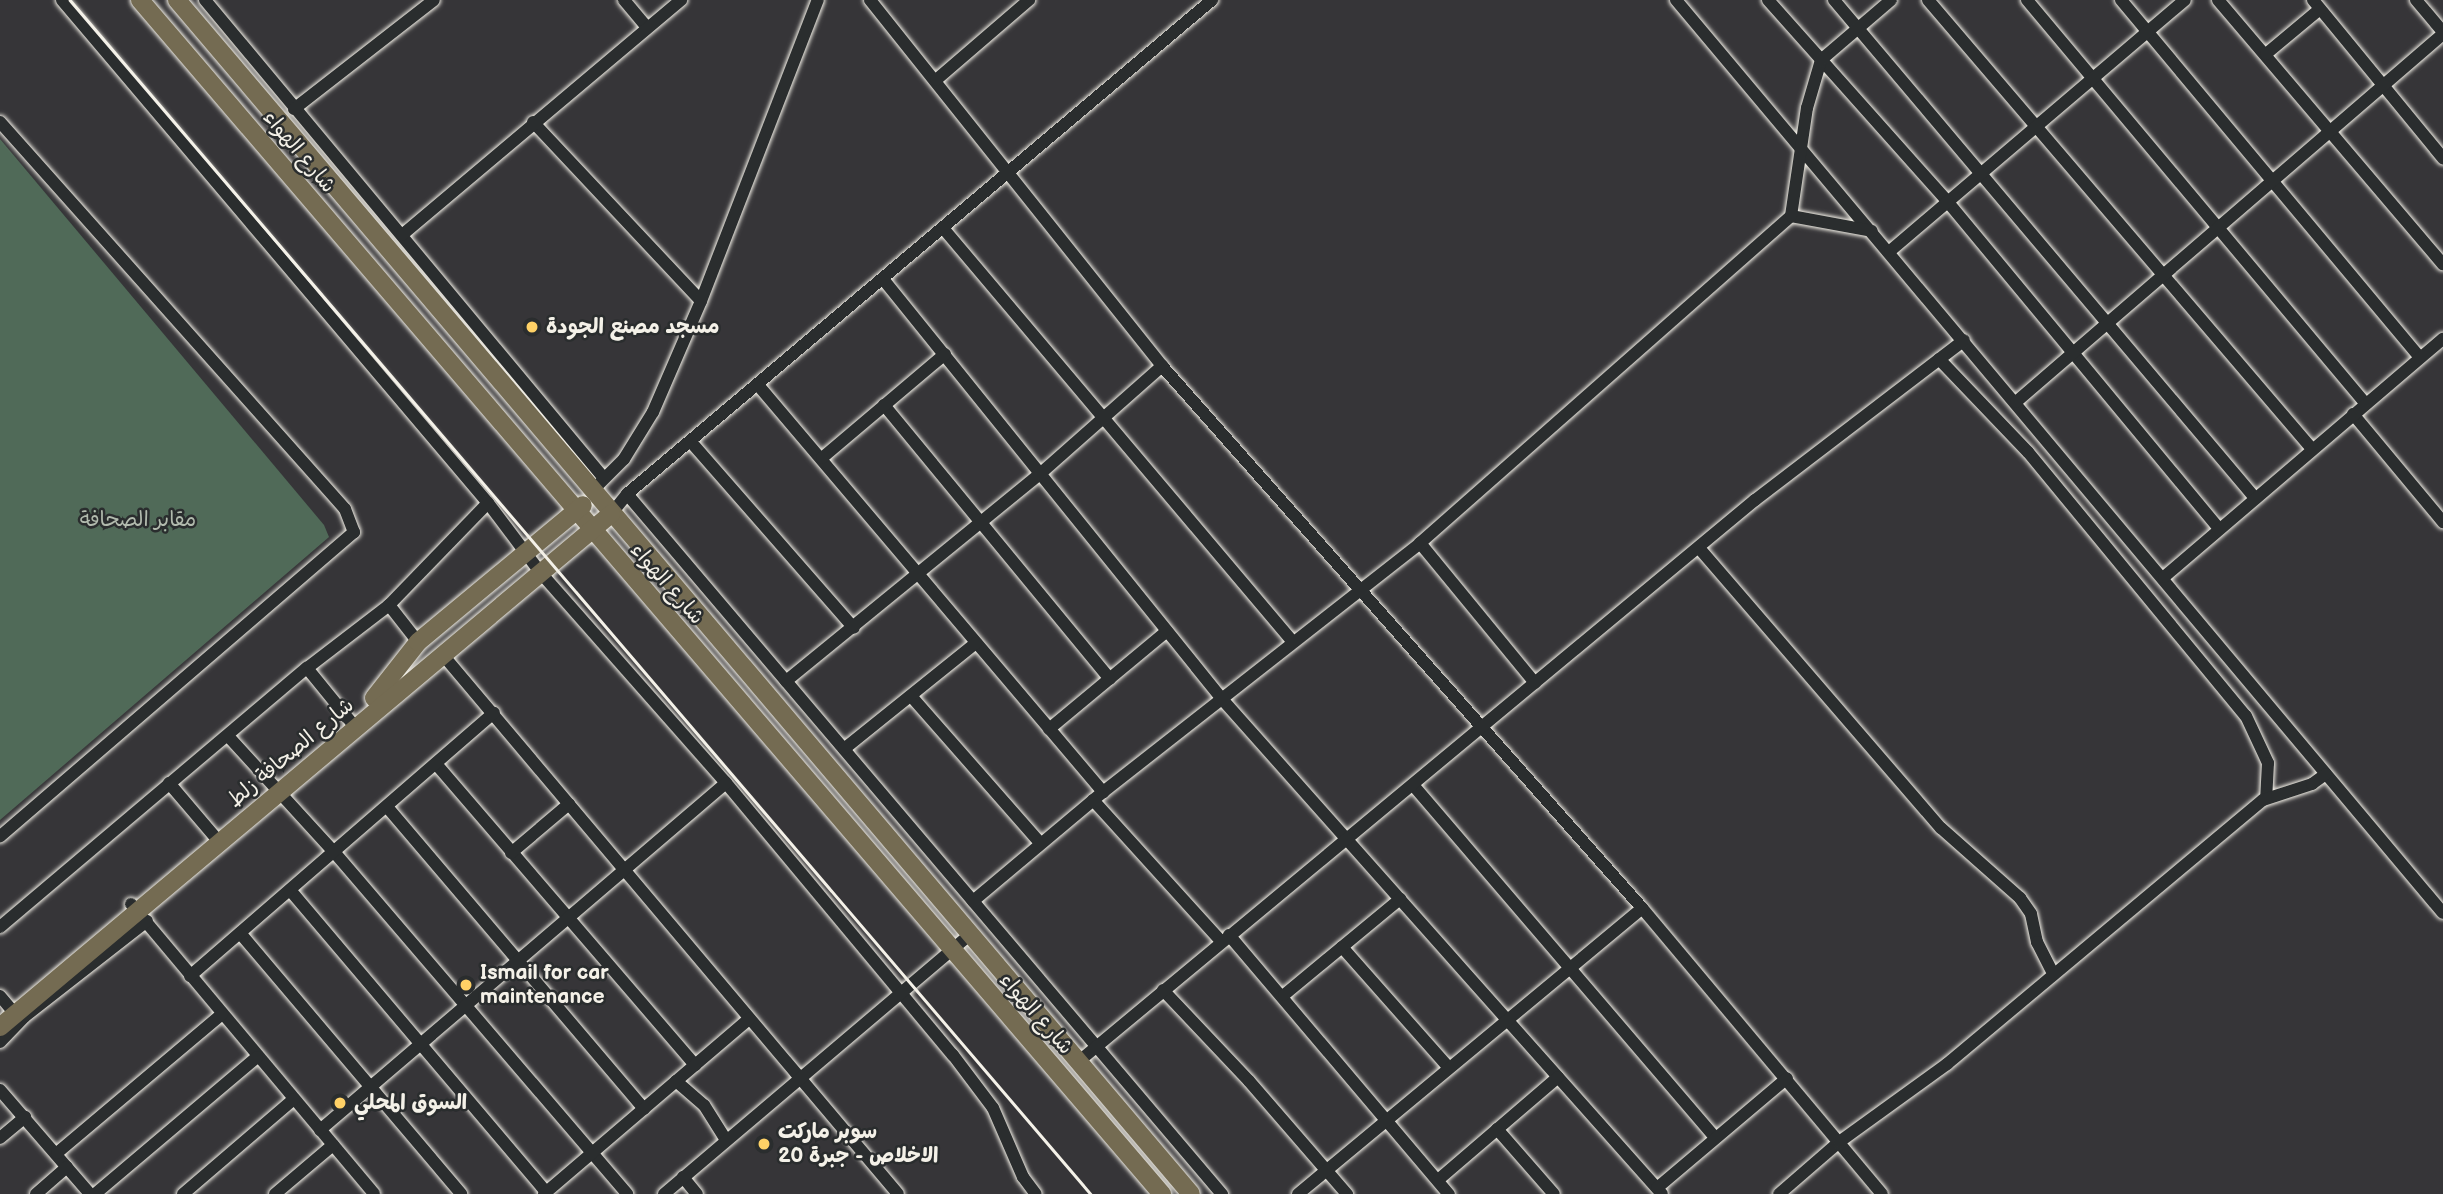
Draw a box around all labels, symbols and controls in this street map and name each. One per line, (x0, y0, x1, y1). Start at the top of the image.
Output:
street label: شارع الهواء (257, 106, 341, 198)
place label: مسجد مصنع الجودة (546, 314, 719, 340)
marker: مسجد مصنع الجودة (524, 319, 540, 335)
park label: مقابر الصحافة (80, 507, 196, 533)
street label: شارع الهواء (625, 538, 709, 630)
street label: شارع الصحافة زلط (223, 693, 359, 813)
place label: Ismail for car maintenance (480, 960, 609, 1010)
street label: شارع الهواء (994, 968, 1078, 1060)
marker: Ismail for car maintenance (458, 977, 474, 993)
place label: السوق المحلي (354, 1090, 467, 1116)
marker: السوق المحلي (332, 1095, 348, 1111)
place label: سوبر ماركت الاخلاص - جبرة 20 (778, 1119, 938, 1169)
marker: سوبر ماركت الاخلاص - جبرة 20 (756, 1136, 772, 1152)

